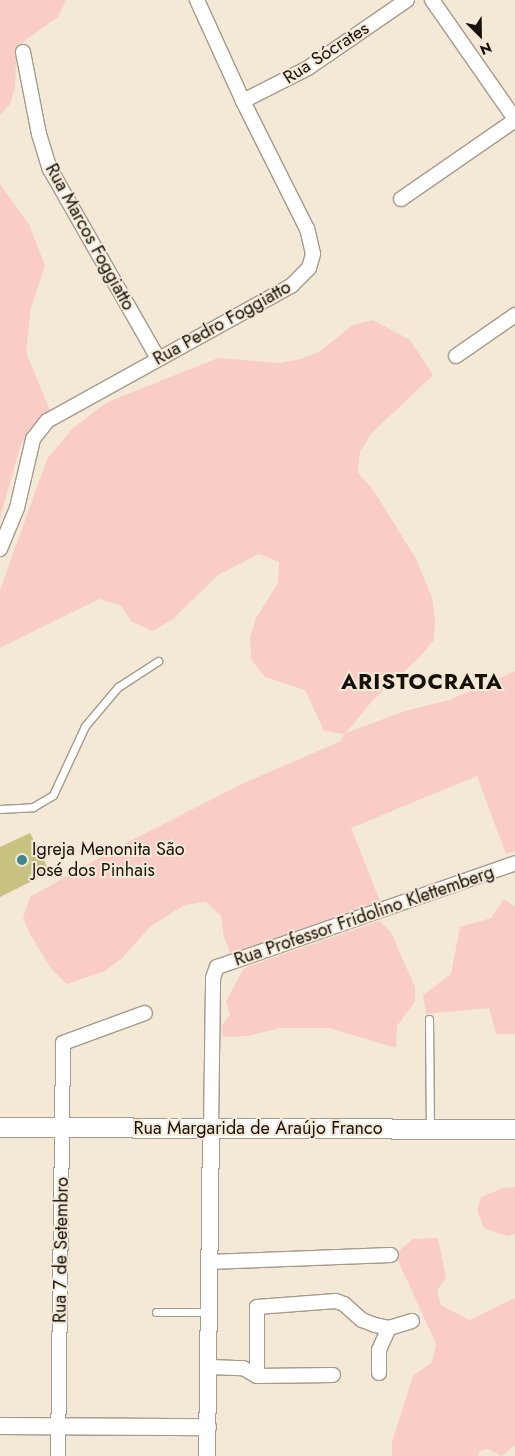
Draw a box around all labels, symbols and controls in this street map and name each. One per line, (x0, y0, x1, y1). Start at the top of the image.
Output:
north arrow (455, 10, 505, 60)
street label: Rua Sócrates (279, 17, 373, 89)
text: N (477, 37, 495, 60)
street label: Rua Marcos Foggiatto (41, 160, 139, 314)
street label: Rua Pedro Foggiatto (149, 276, 295, 370)
district label: ARISTOCRATA (340, 669, 504, 695)
place label: Igreja Menonita São José dos Pinhais (32, 839, 184, 882)
marker: Igreja Menonita São José dos Pinhais (16, 854, 28, 866)
street label: Rua Professor Fridolino Klettemberg (231, 861, 497, 971)
street label: Rua Margarida de Araújo Franco (134, 1117, 382, 1139)
street label: Rua 7 de Setembro (49, 1177, 73, 1323)

